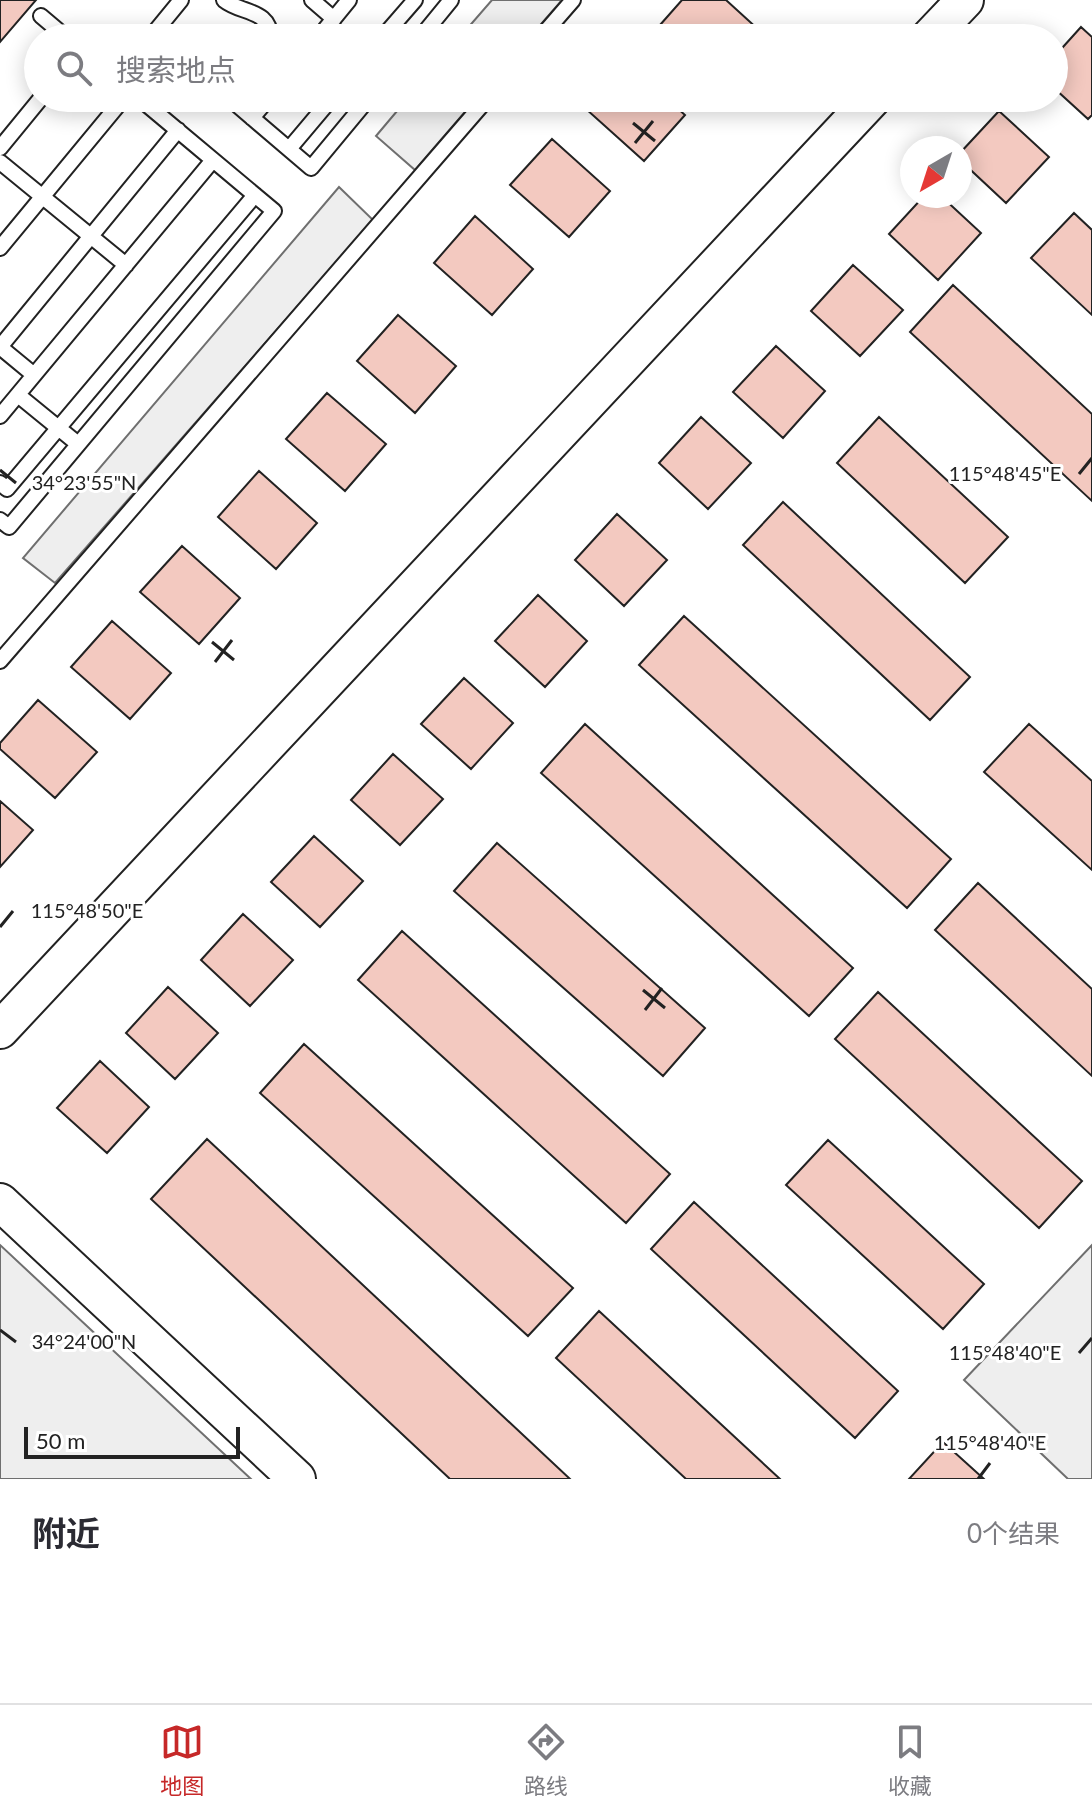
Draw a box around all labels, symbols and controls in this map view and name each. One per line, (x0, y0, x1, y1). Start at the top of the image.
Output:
search box (24, 24, 1068, 112)
icon: search (52, 46, 96, 90)
text: 搜索地点 (116, 51, 236, 87)
north arrow (900, 136, 972, 208)
text: 115°48'45"E (949, 461, 1061, 485)
text: 34°23'55"N (32, 470, 136, 494)
text: 115°48'50"E (31, 898, 143, 922)
text: 34°24'00"N (32, 1329, 136, 1353)
text: 115°48'40"E (949, 1340, 1061, 1364)
scale bar (24, 1423, 240, 1459)
text: 50 m (36, 1427, 85, 1454)
text: 115°48'40"E (934, 1430, 1046, 1454)
text: 附近 (32, 1512, 100, 1553)
text: 0个结果 (967, 1517, 1060, 1549)
tab: 地图 (160, 1720, 204, 1800)
tab: 路线 (524, 1720, 568, 1800)
tab: 收藏 (888, 1720, 932, 1800)

